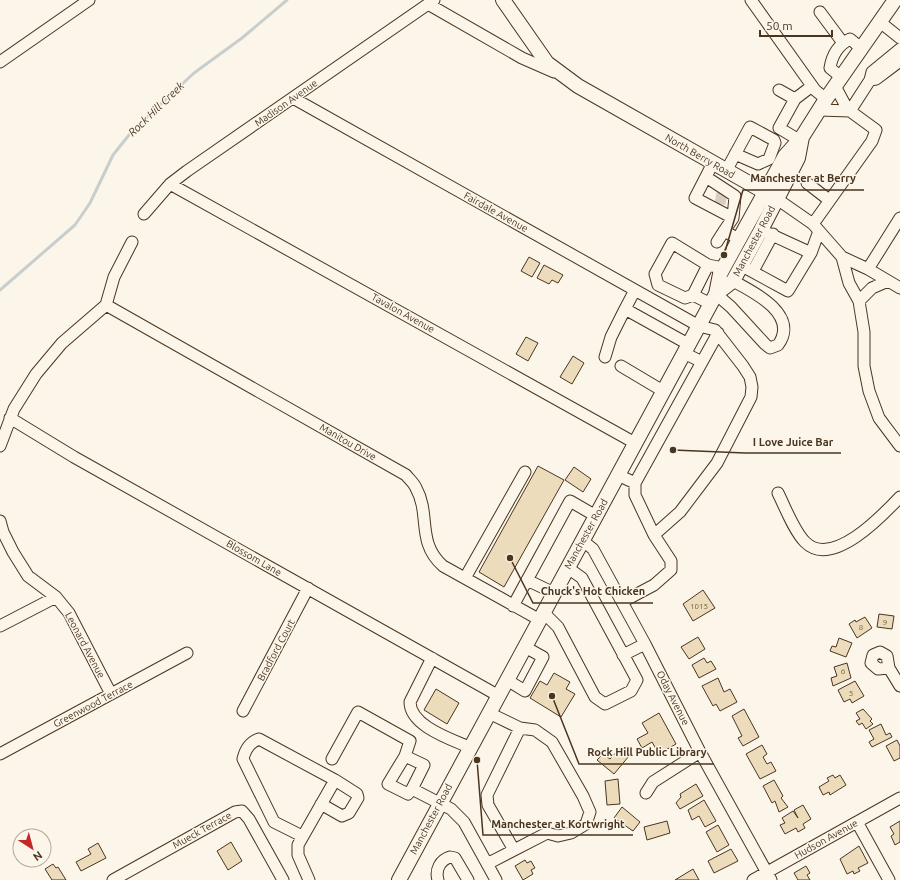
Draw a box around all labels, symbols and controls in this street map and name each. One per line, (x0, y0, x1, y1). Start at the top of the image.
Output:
scale bar (760, 12, 832, 38)
text: 50 m (766, 19, 793, 32)
street label: Madison Avenue (253, 77, 319, 129)
water label: Rock Hill Creek (126, 79, 187, 139)
street label: North Berry Road (663, 132, 737, 180)
callout: Manchester at Berry (743, 167, 864, 190)
text: Manchester at Berry (750, 172, 856, 184)
street label: Fairdale Avenue (462, 190, 530, 234)
street label: Manchester Road (731, 204, 777, 278)
street label: Tavalon Avenue (370, 291, 436, 335)
street label: Manitou Drive (318, 421, 378, 463)
callout: I Love Juice Bar (745, 430, 841, 453)
text: I Love Juice Bar (753, 436, 834, 448)
street label: Manchester Road (562, 497, 610, 571)
street label: Blossom Lane (225, 538, 283, 578)
callout: Chuck's Hot Chicken (533, 580, 653, 603)
text: Chuck's Hot Chicken (541, 585, 645, 597)
house number: 1015 (690, 602, 708, 611)
street label: Leonard Avenue (63, 610, 107, 680)
street label: Bradford Court (255, 617, 297, 683)
house number: 9 (883, 618, 887, 627)
house number: 8 (859, 623, 864, 632)
house number: 6 (841, 667, 846, 676)
street label: Oday Avenue (655, 669, 691, 727)
street label: Greenwood Terrace (51, 678, 135, 730)
house number: 5 (849, 689, 853, 698)
callout: Rock Hill Public Library (579, 741, 714, 764)
text: Rock Hill Public Library (587, 746, 707, 758)
street label: Manchester Road (408, 782, 454, 856)
street label: Mueck Terrace (171, 809, 233, 851)
callout: Manchester at Kortwright (483, 812, 633, 835)
street label: Hudson Avenue (793, 817, 859, 861)
text: Manchester at Kortwright (491, 818, 625, 830)
north arrow (12, 828, 52, 868)
text: N (31, 849, 45, 863)

